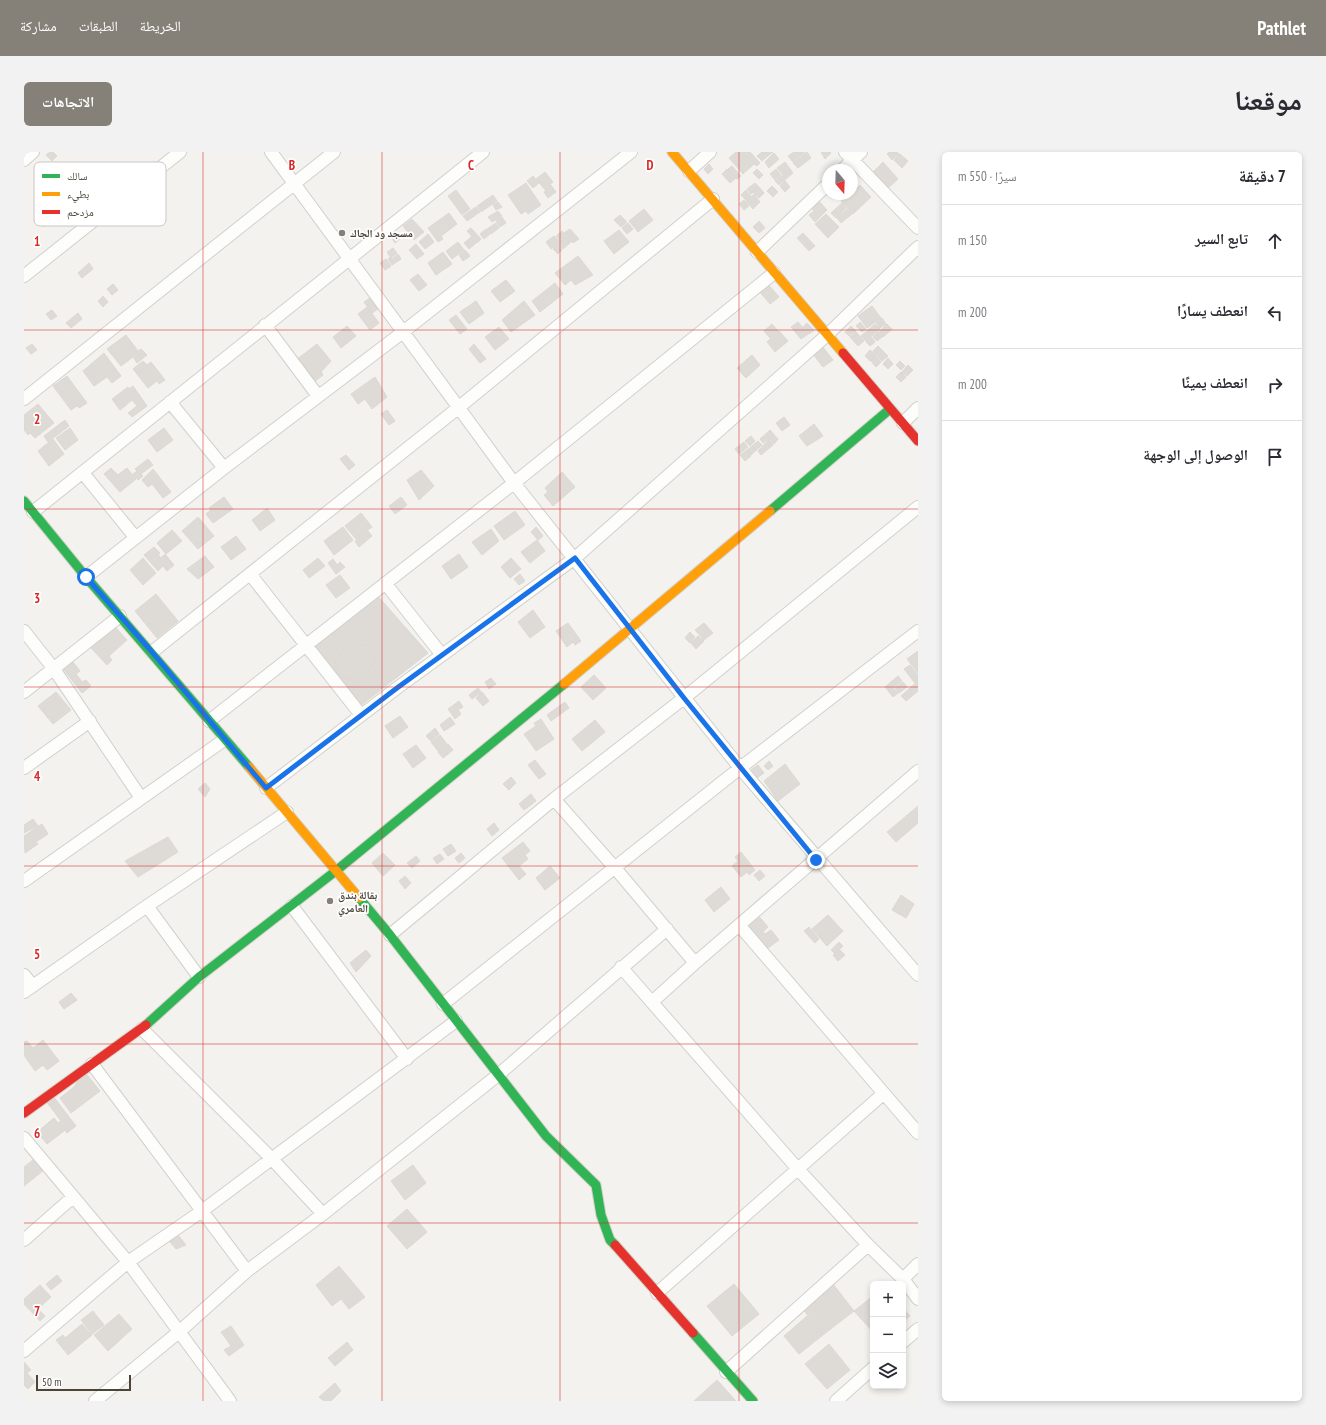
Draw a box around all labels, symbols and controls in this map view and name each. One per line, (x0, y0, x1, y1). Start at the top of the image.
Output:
text: Pathlet (1257, 16, 1306, 40)
text: مشاركة (20, 17, 57, 35)
text: الطبقات (79, 17, 118, 35)
text: الخريطة (140, 17, 181, 35)
text: موقعنا (1234, 81, 1302, 118)
button: الاتجاهات (24, 82, 112, 126)
text: B (289, 157, 295, 174)
text: C (468, 157, 474, 174)
text: D (647, 157, 654, 174)
legend (34, 162, 166, 226)
north arrow (822, 164, 858, 200)
text: 7 دقيقة (1239, 165, 1286, 187)
text: سيرًا · 550 m (958, 168, 1017, 185)
text: سالك (67, 169, 87, 183)
text: بطيء (67, 187, 89, 203)
text: مزدحم (67, 205, 94, 220)
place label: مسجد ود الجاك (350, 226, 413, 240)
marker: مسجد ود الجاك (337, 228, 347, 238)
text: تابع السير (1195, 229, 1248, 248)
icon: ahead (1264, 230, 1286, 252)
text: 150 m (958, 232, 987, 249)
text: 1 (34, 233, 40, 250)
text: انعطف يسارًا (1177, 301, 1248, 320)
icon: left (1264, 302, 1286, 324)
text: 200 m (958, 304, 987, 321)
text: انعطف يمينًا (1181, 373, 1248, 392)
icon: right (1264, 374, 1286, 396)
text: 200 m (958, 376, 987, 393)
text: 2 (34, 411, 40, 428)
text: الوصول إلى الوجهة (1143, 445, 1248, 464)
icon: arrive (1264, 446, 1286, 468)
route start (77, 568, 95, 586)
text: 3 (34, 590, 40, 607)
text: 4 (34, 768, 41, 785)
route end (807, 851, 825, 869)
place label: بقالة بندق العامري (338, 888, 377, 917)
marker: بقالة بندق العامري (325, 896, 335, 906)
text: 5 (34, 946, 40, 963)
text: 6 (34, 1125, 40, 1142)
map controls (870, 1281, 906, 1389)
button: + (870, 1281, 906, 1317)
text: 7 (34, 1303, 40, 1320)
button: − (870, 1317, 906, 1353)
button: layers (870, 1353, 906, 1389)
scale bar (36, 1373, 131, 1392)
text: 50 m (42, 1375, 61, 1389)

